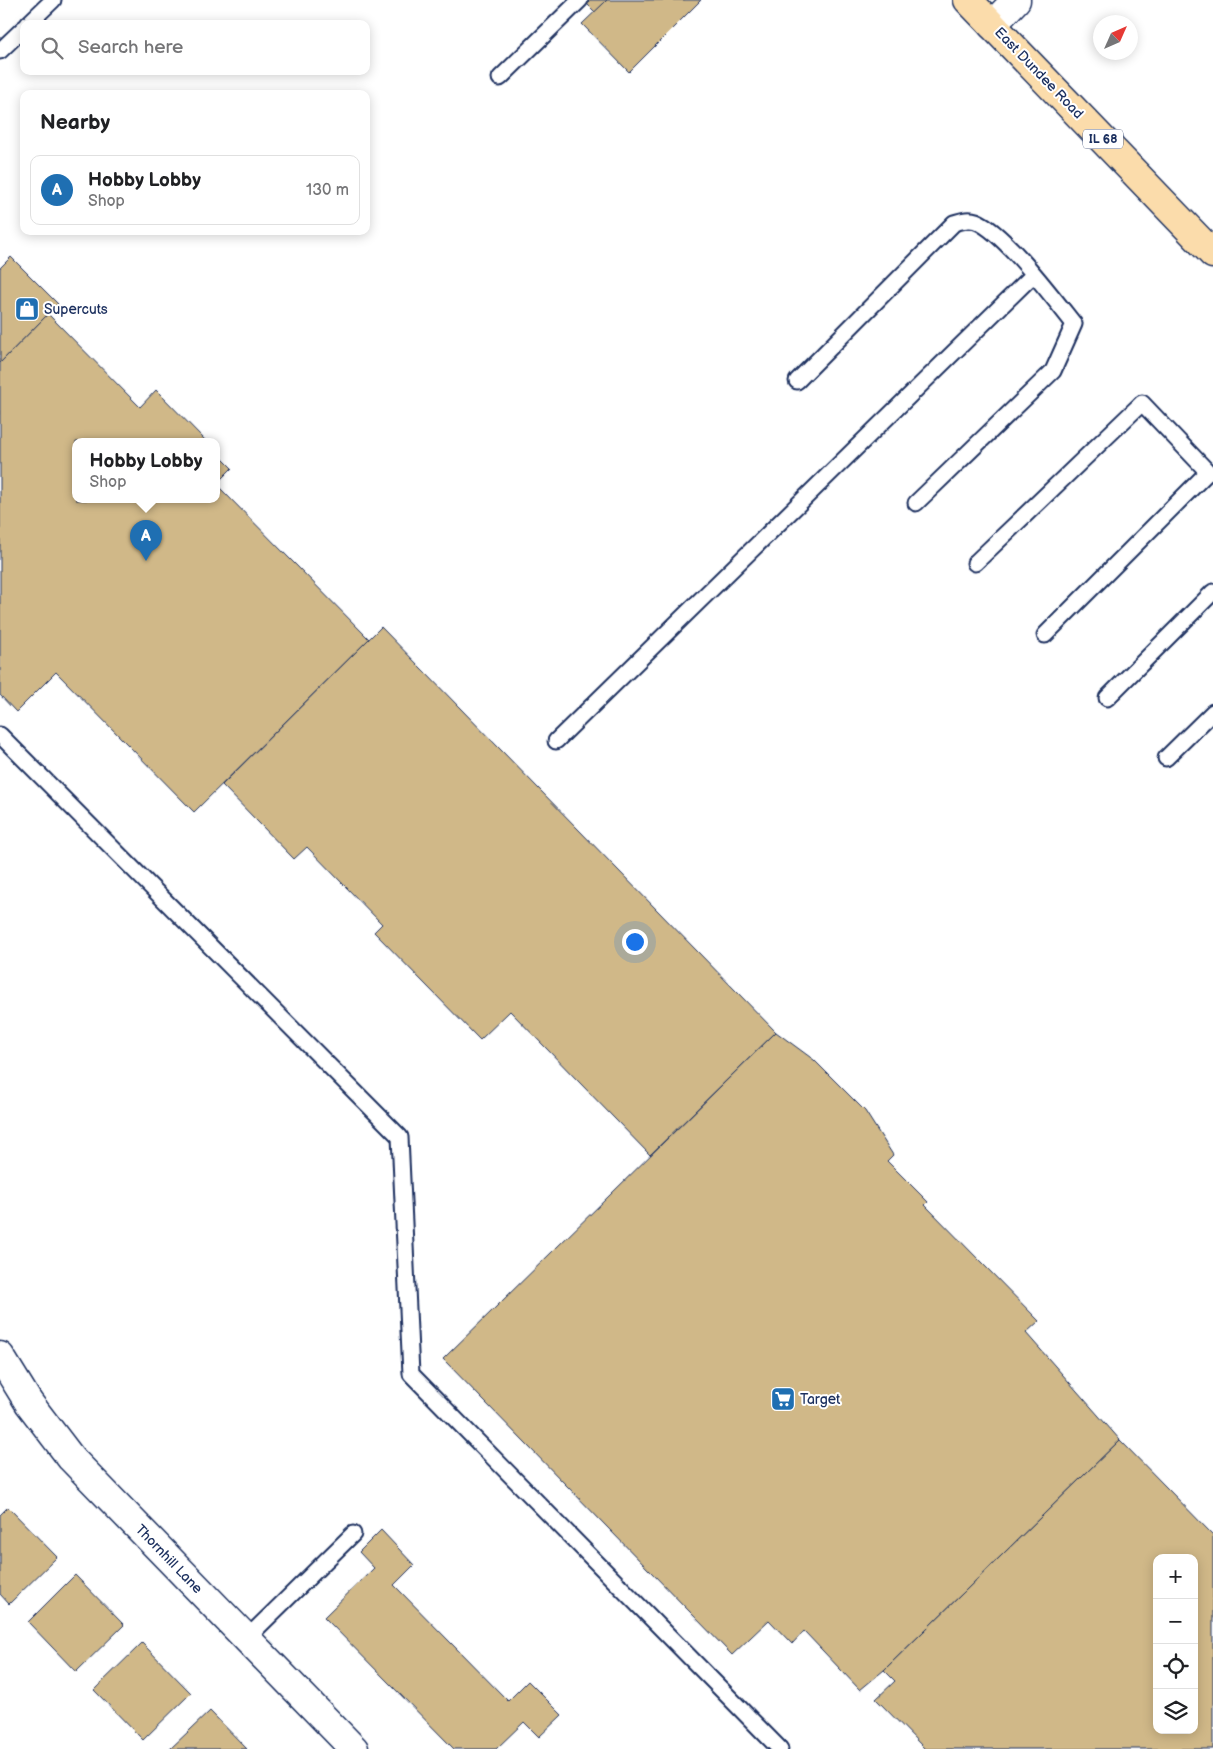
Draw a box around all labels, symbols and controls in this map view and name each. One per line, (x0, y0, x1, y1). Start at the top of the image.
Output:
north arrow (1093, 15, 1138, 60)
search box (20, 20, 370, 75)
street label: East Dundee Road (991, 24, 1087, 122)
icon: search (38, 34, 66, 62)
text: Search here (78, 36, 183, 59)
text: Nearby (40, 110, 110, 135)
road number: IL 68 (1083, 130, 1123, 148)
text: Hobby Lobby (88, 169, 201, 192)
text: A (52, 181, 62, 200)
text: 130 m (306, 181, 349, 200)
text: Shop (88, 192, 125, 211)
shop icon: Supercuts (14, 296, 40, 322)
place label: Supercuts (44, 301, 108, 318)
popup (72, 438, 220, 503)
text: Hobby Lobby (90, 450, 202, 473)
text: Shop (90, 473, 126, 492)
pin: A (130, 520, 162, 561)
your location (622, 929, 648, 955)
supermarket icon: Target (770, 1386, 796, 1412)
place label: Target (800, 1391, 841, 1408)
street label: Thornhill Lane (132, 1521, 206, 1597)
map controls (1153, 1554, 1198, 1734)
button: + (1153, 1554, 1198, 1599)
button: − (1153, 1599, 1198, 1644)
button: locate (1153, 1644, 1198, 1689)
button: layers (1153, 1689, 1198, 1734)

